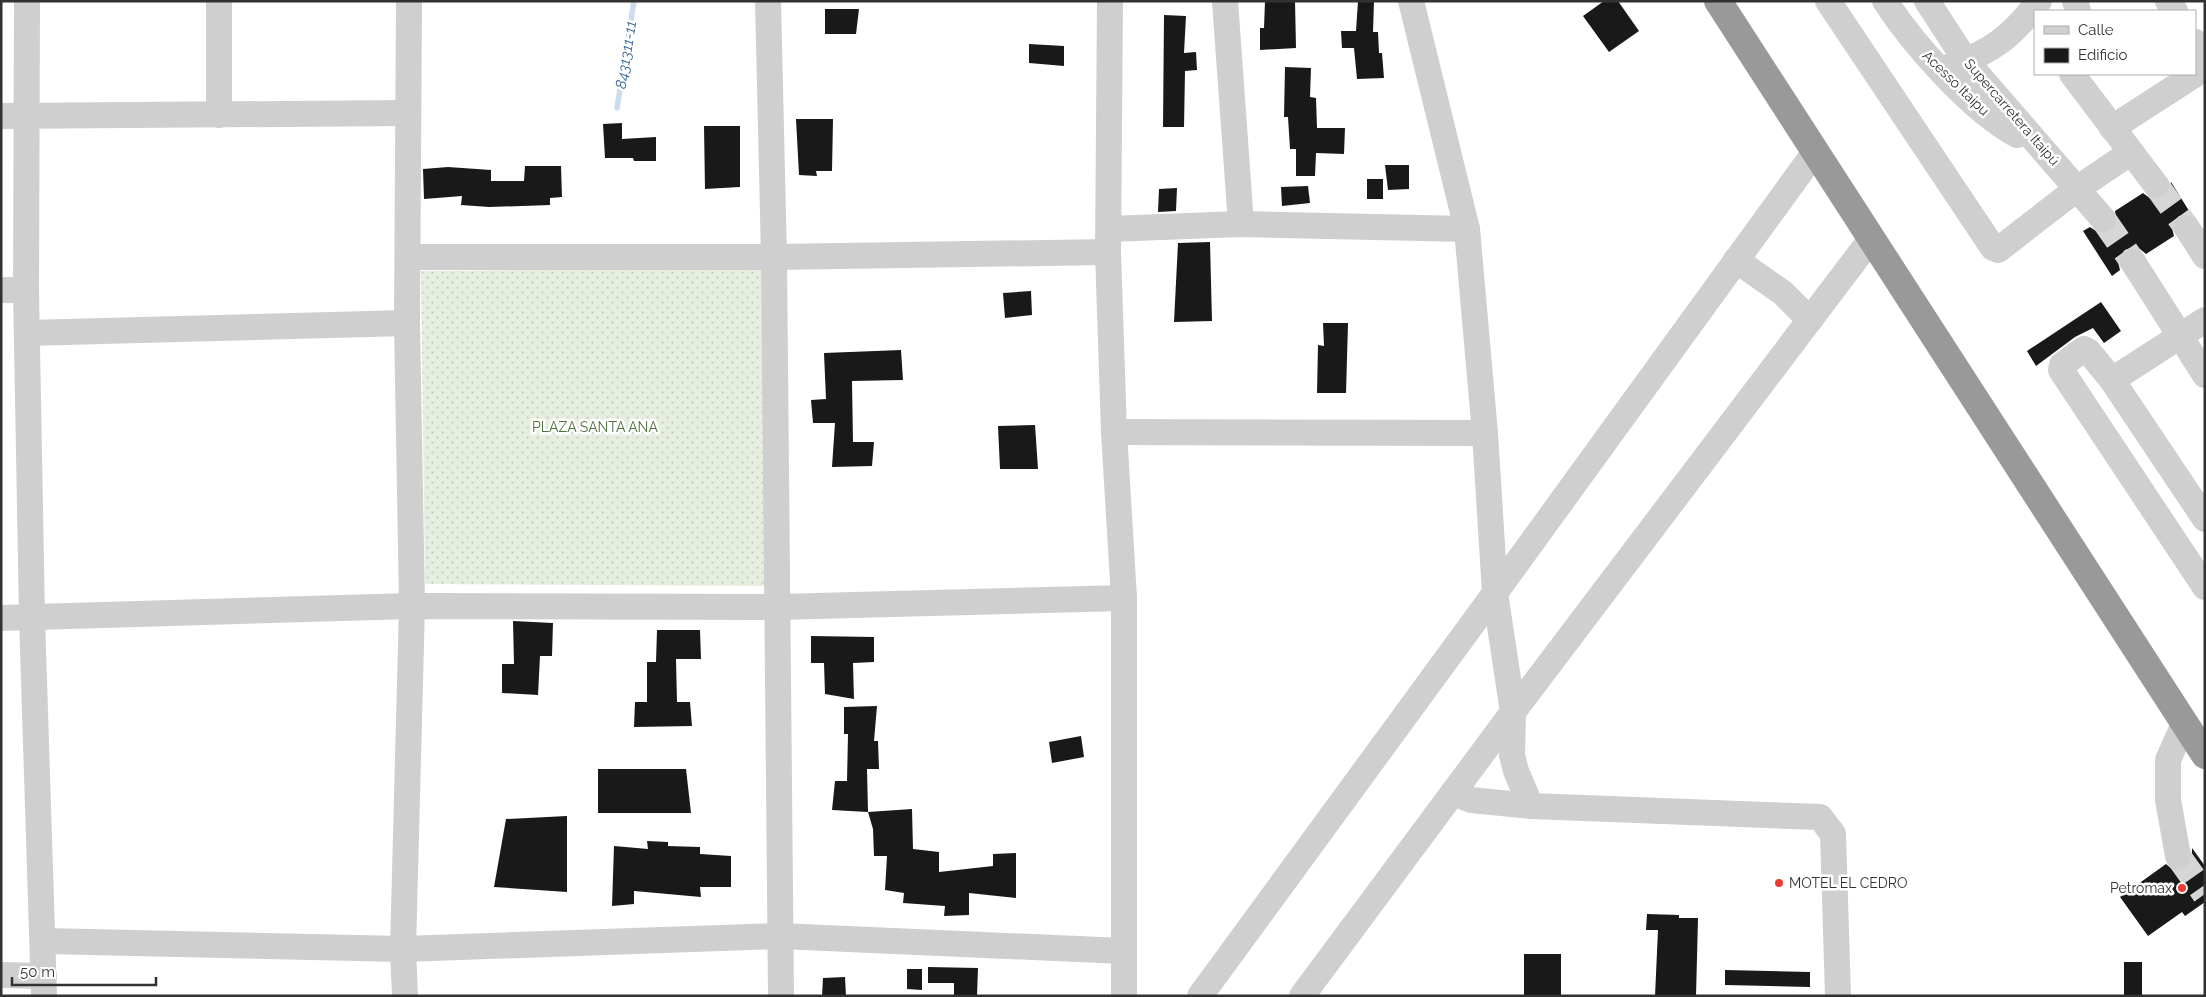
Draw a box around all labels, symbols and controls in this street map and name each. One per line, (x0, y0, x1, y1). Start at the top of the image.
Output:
legend (2034, 10, 2196, 75)
water label: 8431311-11 (612, 20, 640, 90)
text: Calle (2078, 21, 2114, 39)
text: Edificio (2078, 46, 2128, 64)
street label: Acesso Itaipu (1919, 47, 1993, 119)
street label: Supercarretera Itaipú (1961, 55, 2063, 169)
park label: PLAZA SANTA ANA (532, 419, 658, 435)
place label: MOTEL EL CEDRO (1789, 875, 1907, 891)
marker: MOTEL EL CEDRO (1773, 877, 1785, 889)
place label: Petromax (2110, 880, 2172, 896)
marker: Petromax (2176, 882, 2188, 894)
scale bar (12, 954, 156, 986)
text: 50 m (20, 963, 55, 981)

